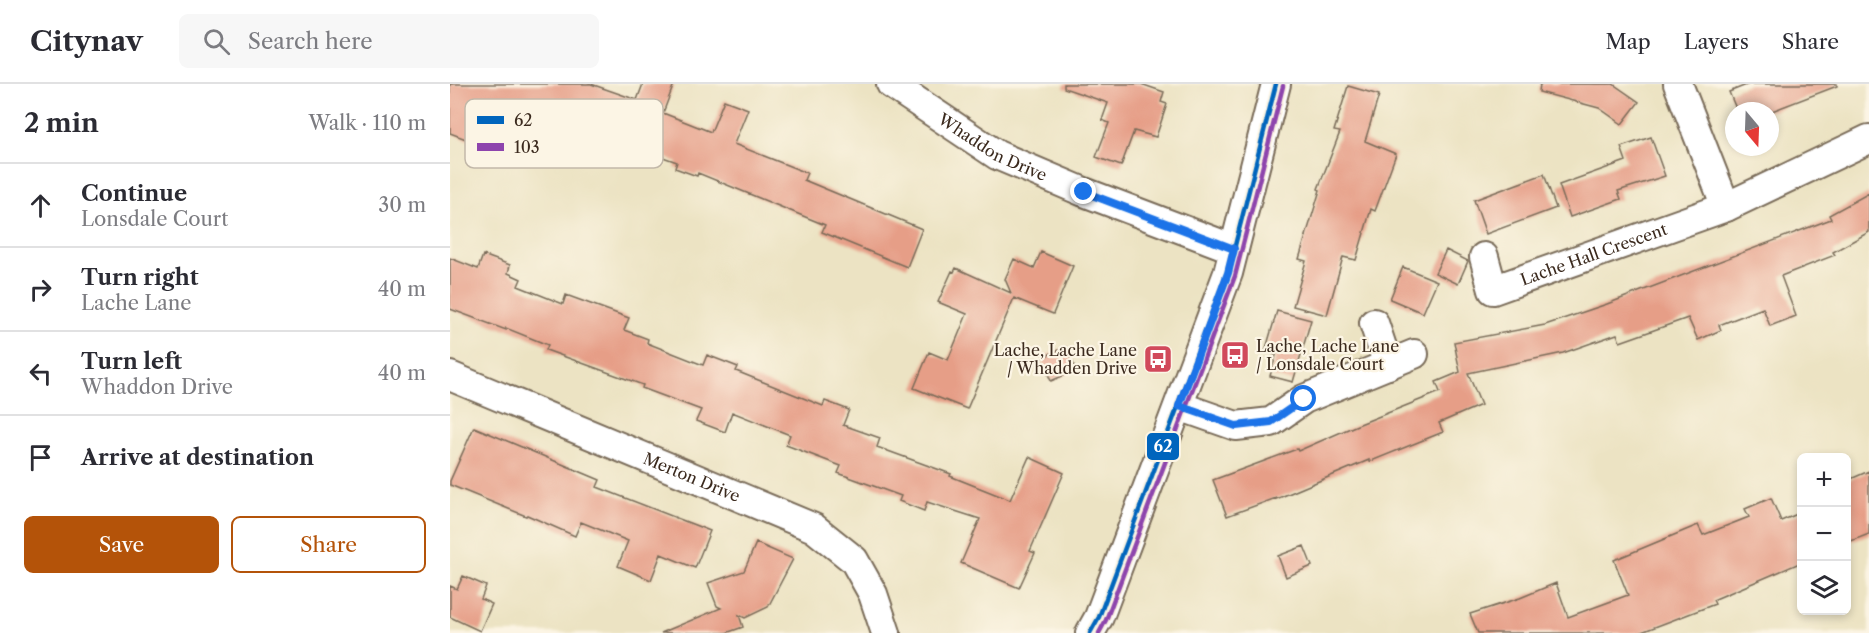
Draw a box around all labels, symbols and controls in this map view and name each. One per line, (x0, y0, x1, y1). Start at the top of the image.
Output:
search box (179, 14, 599, 68)
text: Citynav (30, 24, 143, 58)
icon: search (200, 25, 233, 58)
text: Search here (248, 28, 372, 55)
text: Map (1606, 29, 1651, 54)
text: Layers (1684, 29, 1749, 54)
text: Share (1782, 29, 1839, 54)
legend (465, 99, 663, 168)
north arrow (1725, 102, 1779, 156)
text: 2 min (24, 107, 99, 139)
street label: Whaddon Drive (934, 108, 1050, 185)
text: 62 (514, 110, 533, 130)
text: Walk · 110 m (309, 111, 426, 135)
text: 103 (514, 137, 540, 157)
route end (1070, 178, 1096, 204)
text: Continue (81, 180, 187, 207)
icon: ahead (24, 189, 57, 222)
text: 30 m (378, 193, 426, 217)
text: Lonsdale Court (81, 207, 228, 231)
street label: Lache Hall Crescent (1518, 219, 1670, 289)
text: Turn right (81, 264, 199, 291)
icon: right (24, 273, 57, 306)
text: 40 m (378, 277, 426, 301)
text: Lache Lane (81, 291, 192, 315)
place label: Lache, Lache Lane / Lonsdale Court (1256, 336, 1399, 374)
bus stop icon: Lache, Lache Lane / Lonsdale Court (1219, 339, 1251, 371)
place label: Lache, Lache Lane / Whadden Drive (994, 340, 1137, 378)
bus stop icon: Lache, Lache Lane / Whadden Drive (1142, 343, 1174, 375)
text: Turn left (81, 348, 182, 375)
icon: left (24, 357, 57, 390)
text: 40 m (378, 361, 426, 385)
text: Whaddon Drive (81, 375, 233, 399)
route start (1290, 385, 1316, 411)
line badge: 62 (1146, 432, 1180, 461)
text: 62 (1153, 436, 1173, 456)
icon: arrive (24, 441, 57, 474)
text: Arrive at destination (81, 444, 314, 471)
street label: Merton Drive (640, 448, 743, 506)
map controls (1797, 453, 1851, 615)
button: + (1797, 453, 1851, 507)
button: − (1797, 507, 1851, 561)
button: Save (24, 516, 219, 573)
button: Share (231, 516, 426, 573)
button: layers (1797, 561, 1851, 615)

